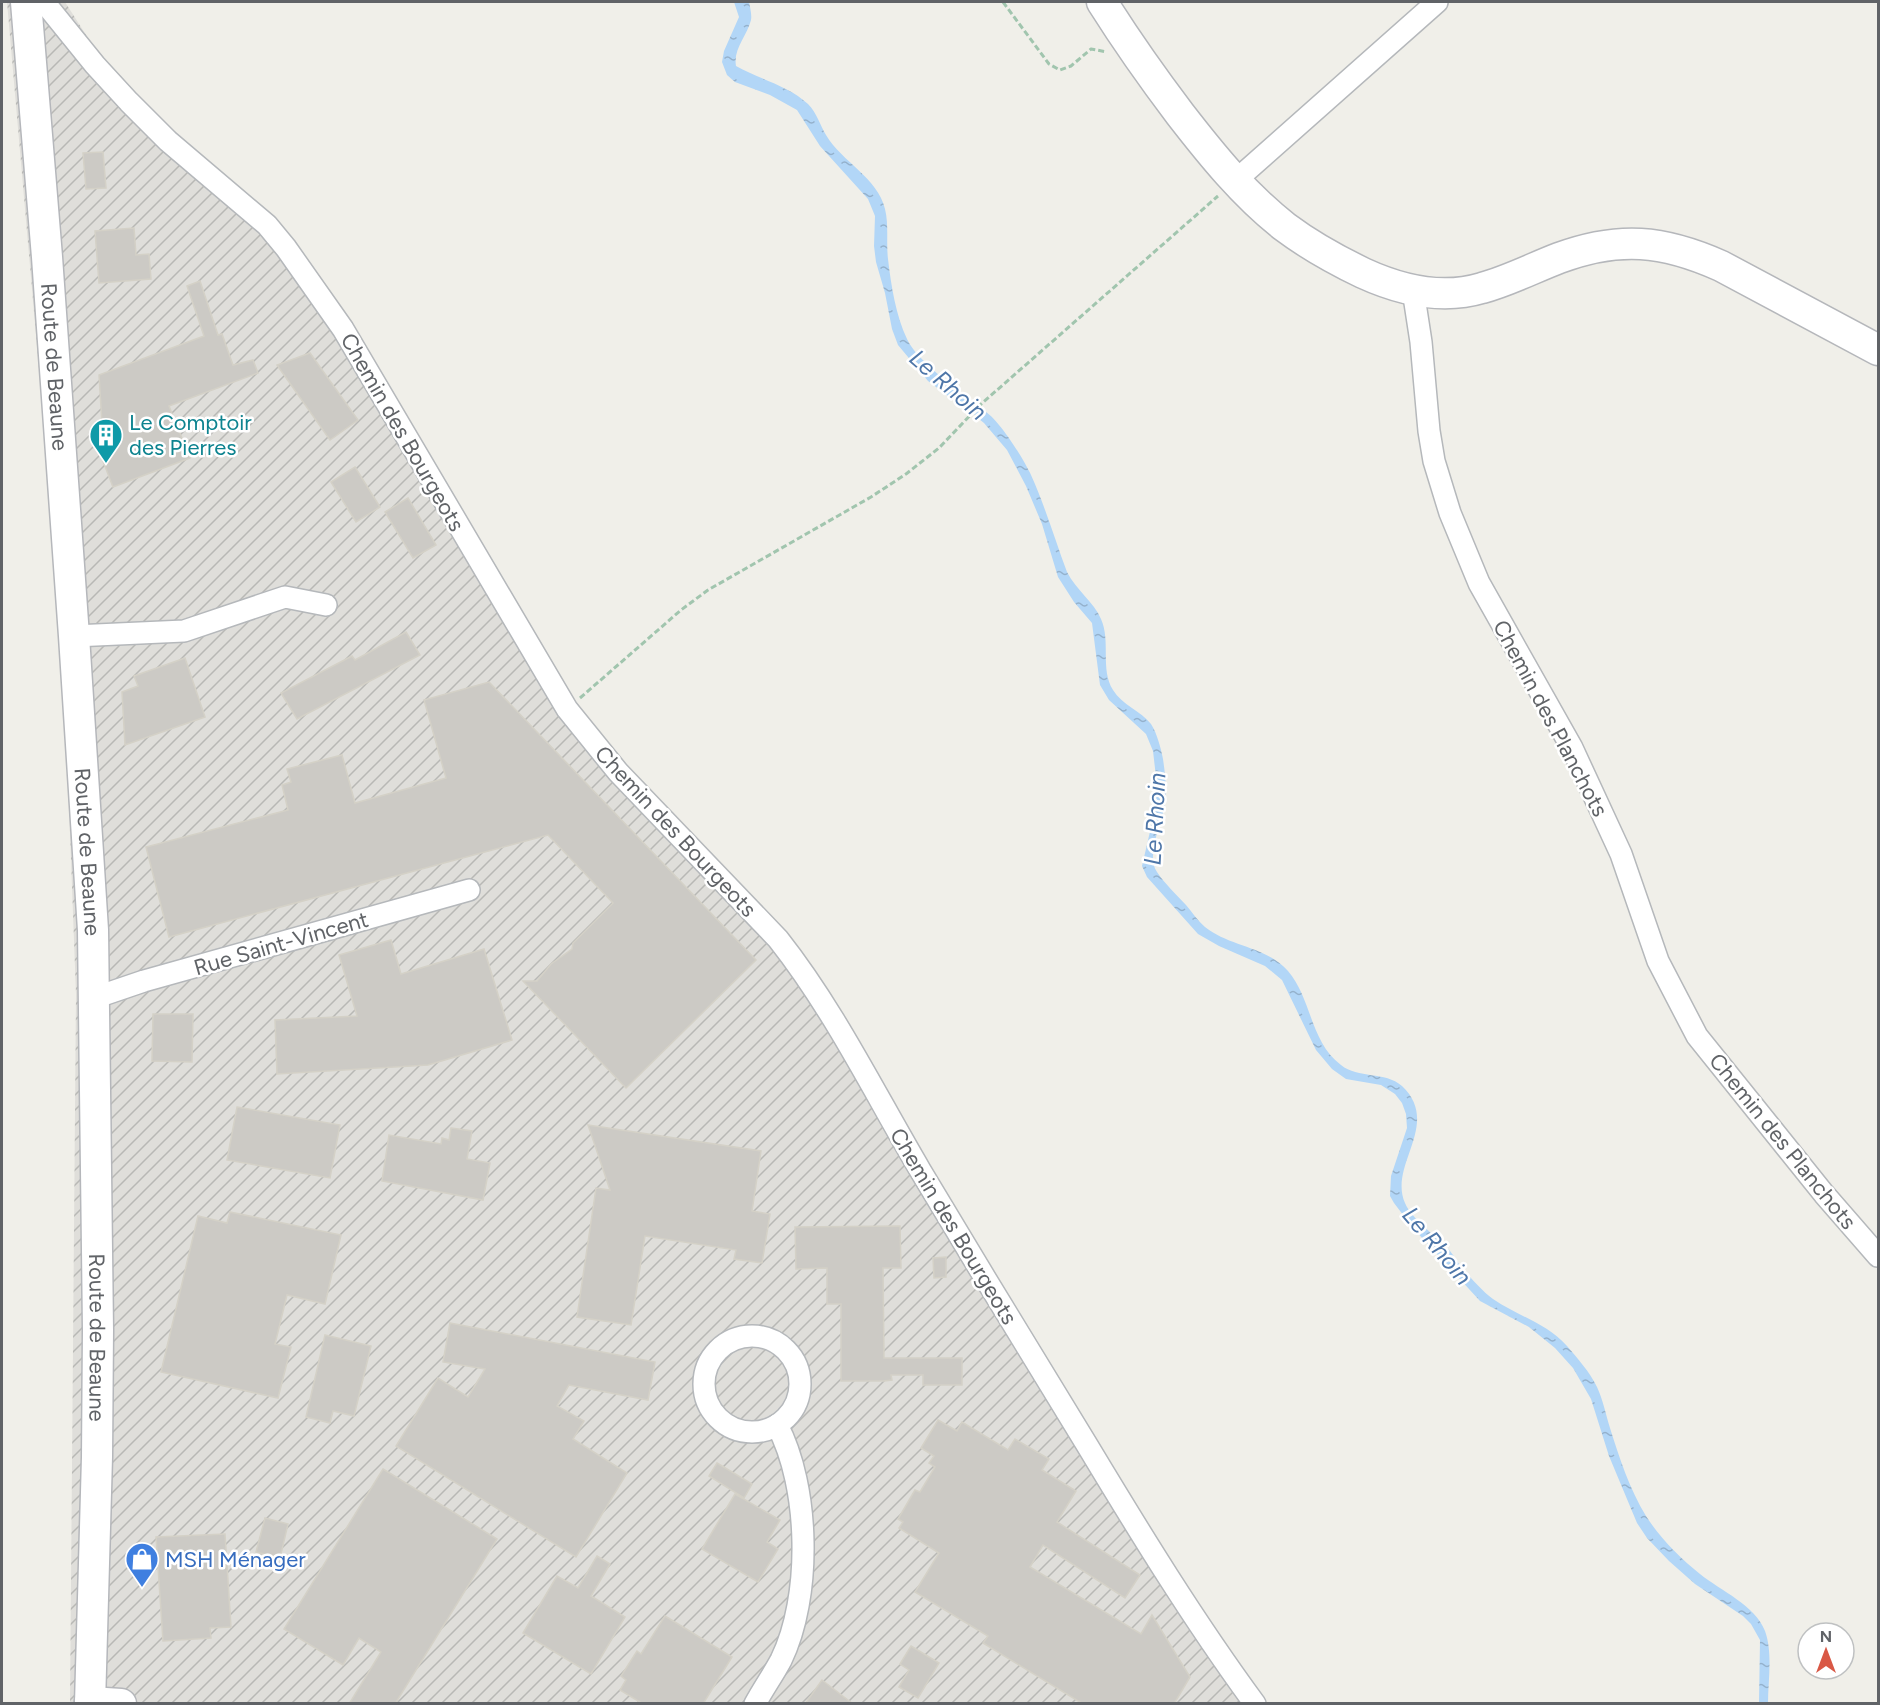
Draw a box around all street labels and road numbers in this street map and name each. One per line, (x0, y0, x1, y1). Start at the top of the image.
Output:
street label: Route de Beaune (35, 282, 74, 452)
street label: Chemin des Bourgeots (335, 328, 470, 536)
street label: Chemin des Planchots (1487, 615, 1614, 821)
street label: Chemin des Bourgeots (589, 740, 762, 923)
street label: Route de Beaune (69, 767, 106, 937)
street label: Rue Saint-Vincent (191, 906, 371, 981)
street label: Chemin des Planchots (1703, 1048, 1862, 1235)
street label: Chemin des Bourgeots (884, 1123, 1023, 1329)
street label: Route de Beaune (83, 1253, 111, 1422)

